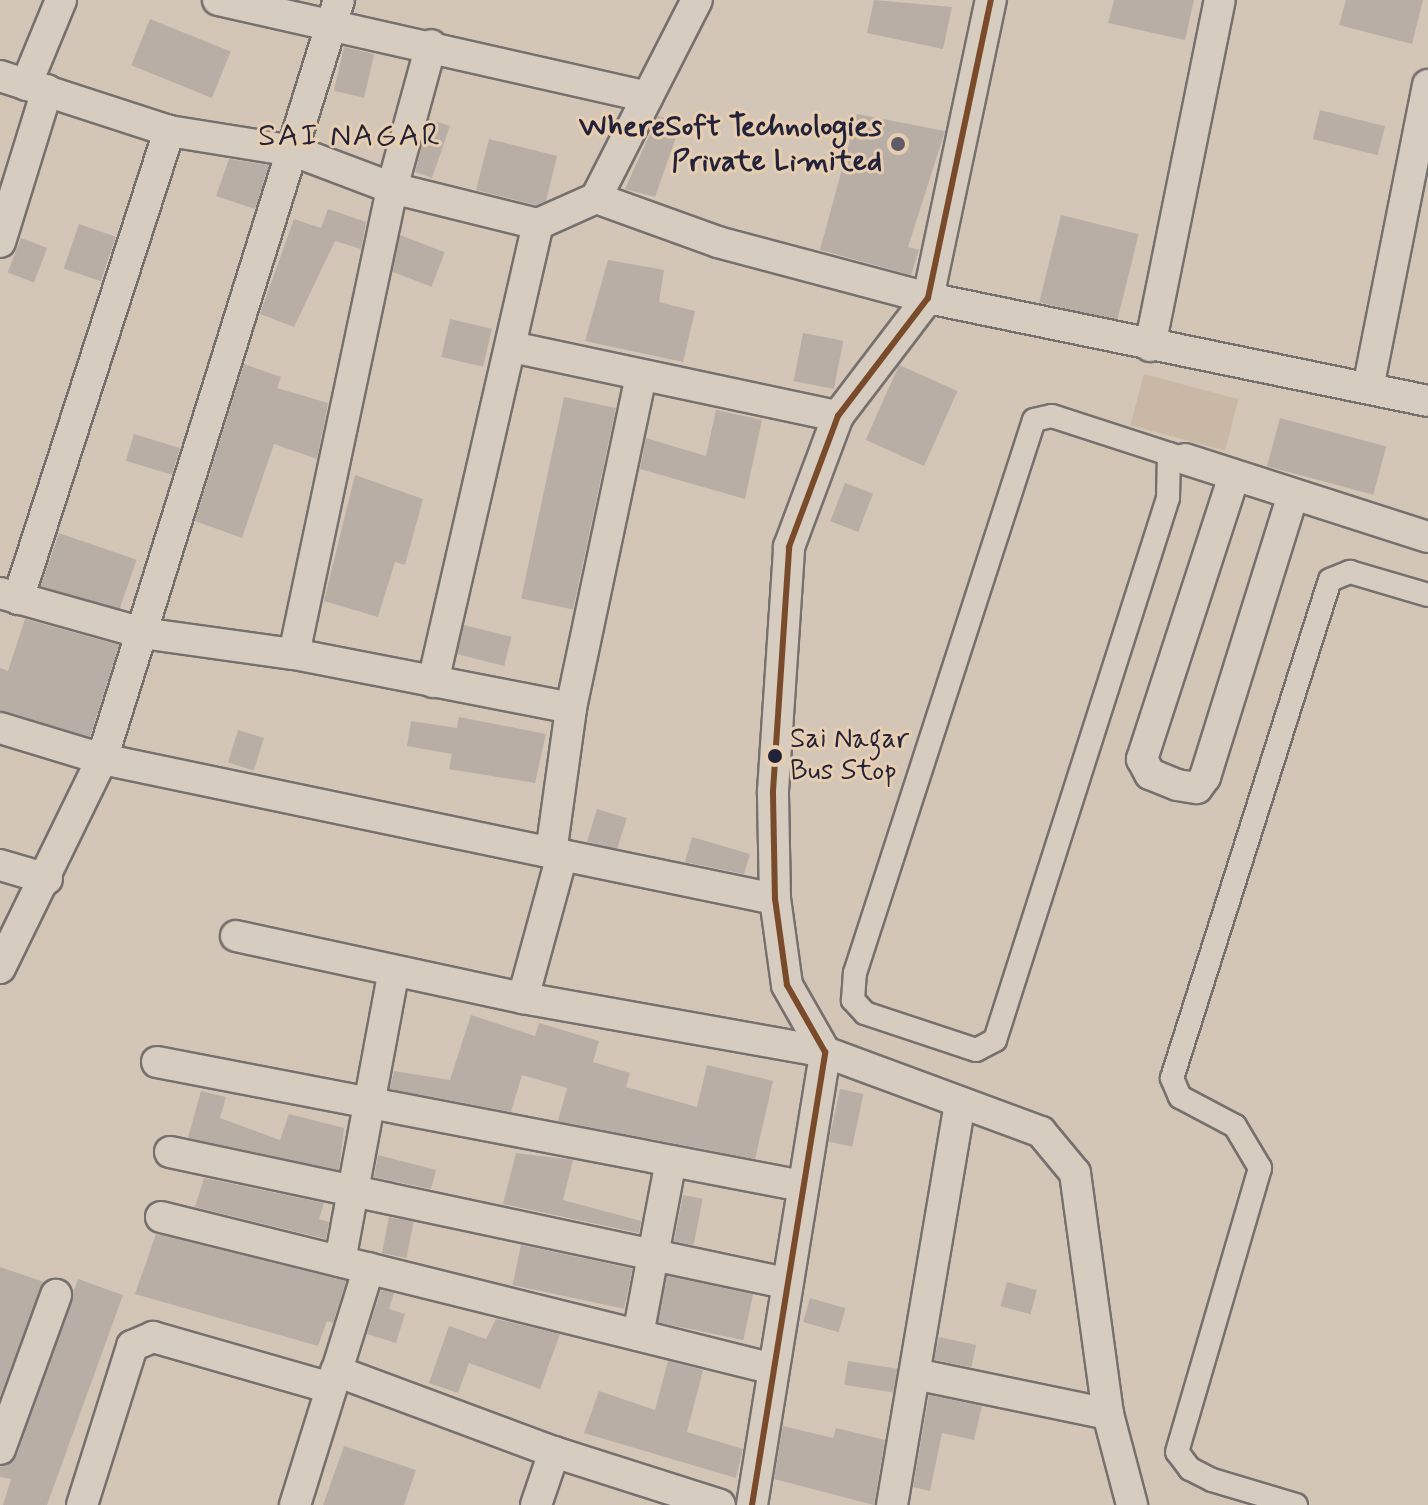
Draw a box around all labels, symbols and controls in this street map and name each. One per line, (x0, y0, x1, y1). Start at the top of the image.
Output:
place label: WhereSoft Technologies Private Limited (579, 109, 882, 180)
district label: SAI NAGAR (256, 117, 444, 155)
marker: WhereSoft Technologies Private Limited (889, 135, 907, 153)
place label: Sai Nagar Bus Stop (790, 723, 907, 789)
marker: Sai Nagar Bus Stop (767, 748, 783, 764)

